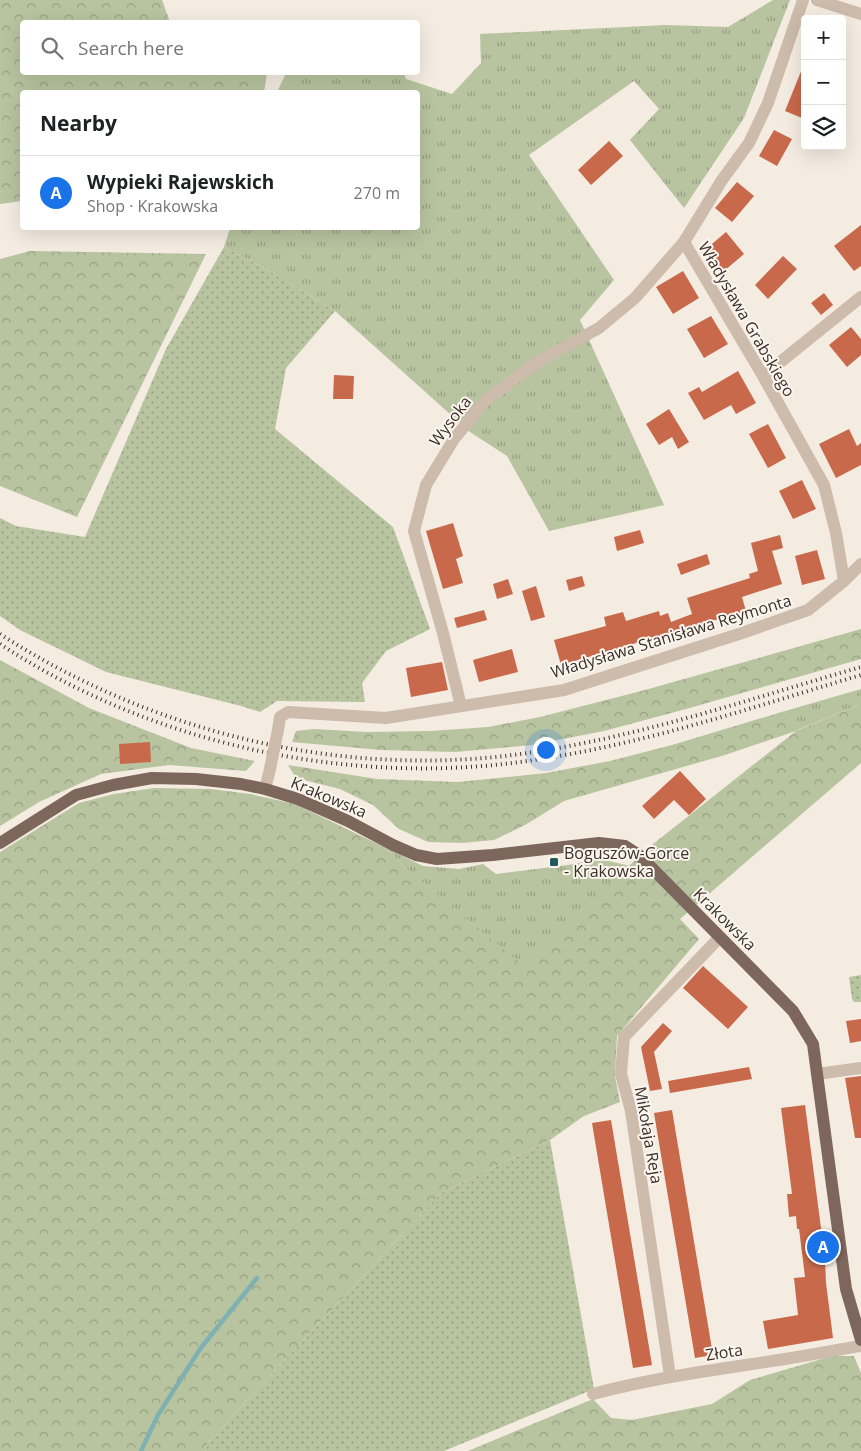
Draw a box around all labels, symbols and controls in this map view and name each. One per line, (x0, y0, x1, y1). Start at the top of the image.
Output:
map controls (801, 15, 846, 150)
button: + (801, 15, 846, 60)
search box (20, 20, 420, 75)
icon: search (38, 34, 66, 62)
text: Search here (78, 35, 184, 61)
button: − (801, 60, 846, 105)
button: layers (801, 105, 846, 150)
text: Nearby (40, 109, 117, 137)
text: Wypieki Rajewskich (87, 169, 274, 195)
text: A (50, 182, 62, 204)
text: 270 m (354, 182, 400, 204)
text: Shop · Krakowska (87, 195, 218, 217)
street label: Władysława Grabskiego (694, 237, 800, 401)
street label: Wysoka (424, 391, 476, 451)
street label: Władysława Stanisława Reymonta (548, 589, 794, 683)
your location (533, 737, 559, 763)
street label: Krakowska (288, 771, 370, 823)
place label: Boguszów-Gorce - Krakowska (564, 842, 689, 882)
marker: Boguszów-Gorce - Krakowska (548, 856, 560, 868)
street label: Krakowska (689, 883, 761, 955)
street label: Mikołaja Reja (630, 1085, 668, 1185)
pin: A (807, 1228, 839, 1266)
street label: Złota (704, 1338, 744, 1366)

